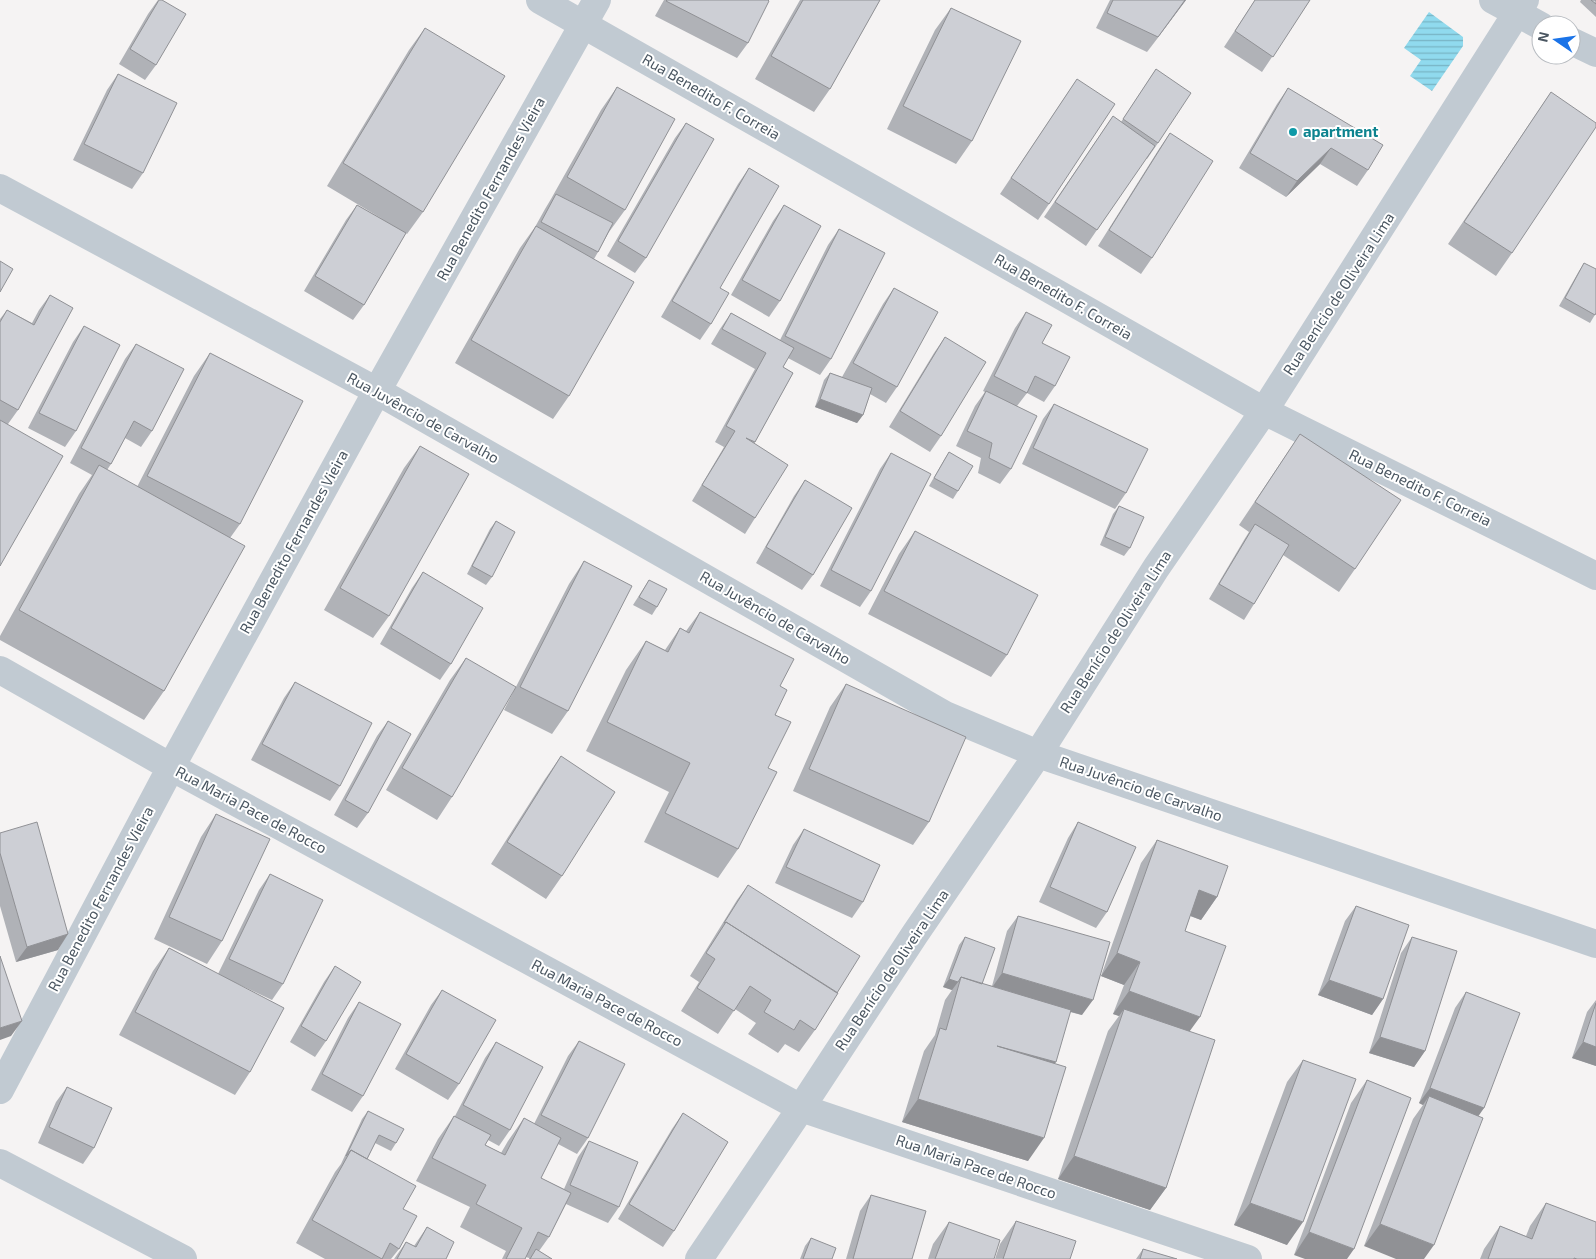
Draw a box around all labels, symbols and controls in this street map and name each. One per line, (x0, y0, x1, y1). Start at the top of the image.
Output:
north arrow (1531, 15, 1581, 65)
text: N (1533, 30, 1552, 44)
street label: Rua Benedito F. Correia (639, 49, 784, 143)
street label: Rua Benedito Fernandes Vieira (432, 94, 548, 283)
place label: apartment (1303, 122, 1379, 140)
marker: apartment (1287, 126, 1299, 138)
street label: Rua Benício de Oliveira Lima (1279, 209, 1398, 378)
street label: Rua Benedito F. Correia (991, 249, 1136, 343)
street label: Rua Juvêncio de Carvalho (344, 368, 503, 466)
street label: Rua Benedito F. Correia (1346, 445, 1495, 529)
street label: Rua Benedito Fernandes Vieira (235, 447, 351, 636)
street label: Rua Benício de Oliveira Lima (1056, 547, 1175, 716)
street label: Rua Juvêncio de Carvalho (697, 567, 854, 668)
street label: Rua Juvêncio de Carvalho (1058, 752, 1225, 824)
street label: Rua Maria Pace de Rocco (173, 762, 330, 857)
street label: Rua Benedito Fernandes Vieira (44, 803, 157, 994)
street label: Rua Benício de Oliveira Lima (830, 886, 952, 1053)
street label: Rua Maria Pace de Rocco (529, 955, 686, 1050)
street label: Rua Maria Pace de Rocco (894, 1130, 1059, 1202)

